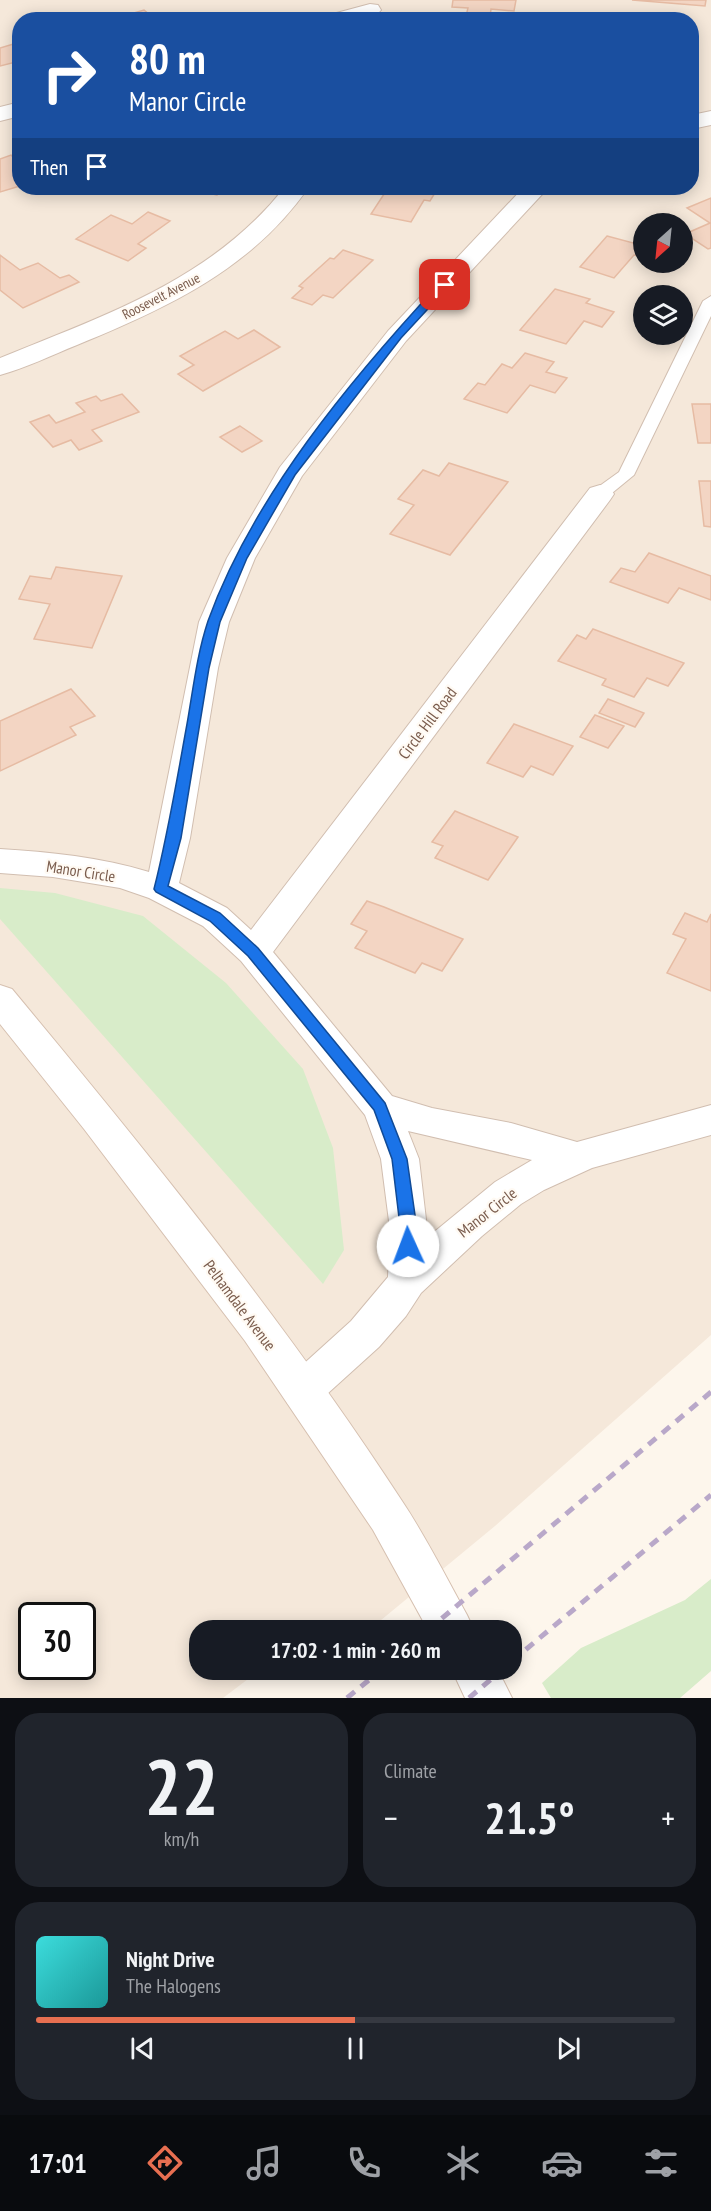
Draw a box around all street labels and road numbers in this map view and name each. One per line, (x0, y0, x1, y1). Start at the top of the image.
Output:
street label: Roosevelt Avenue (119, 269, 203, 323)
street label: Circle Hill Road (393, 683, 461, 763)
street label: Manor Circle (45, 856, 117, 886)
street label: Manor Circle (453, 1183, 521, 1241)
street label: Pelhamdale Avenue (200, 1256, 280, 1354)

